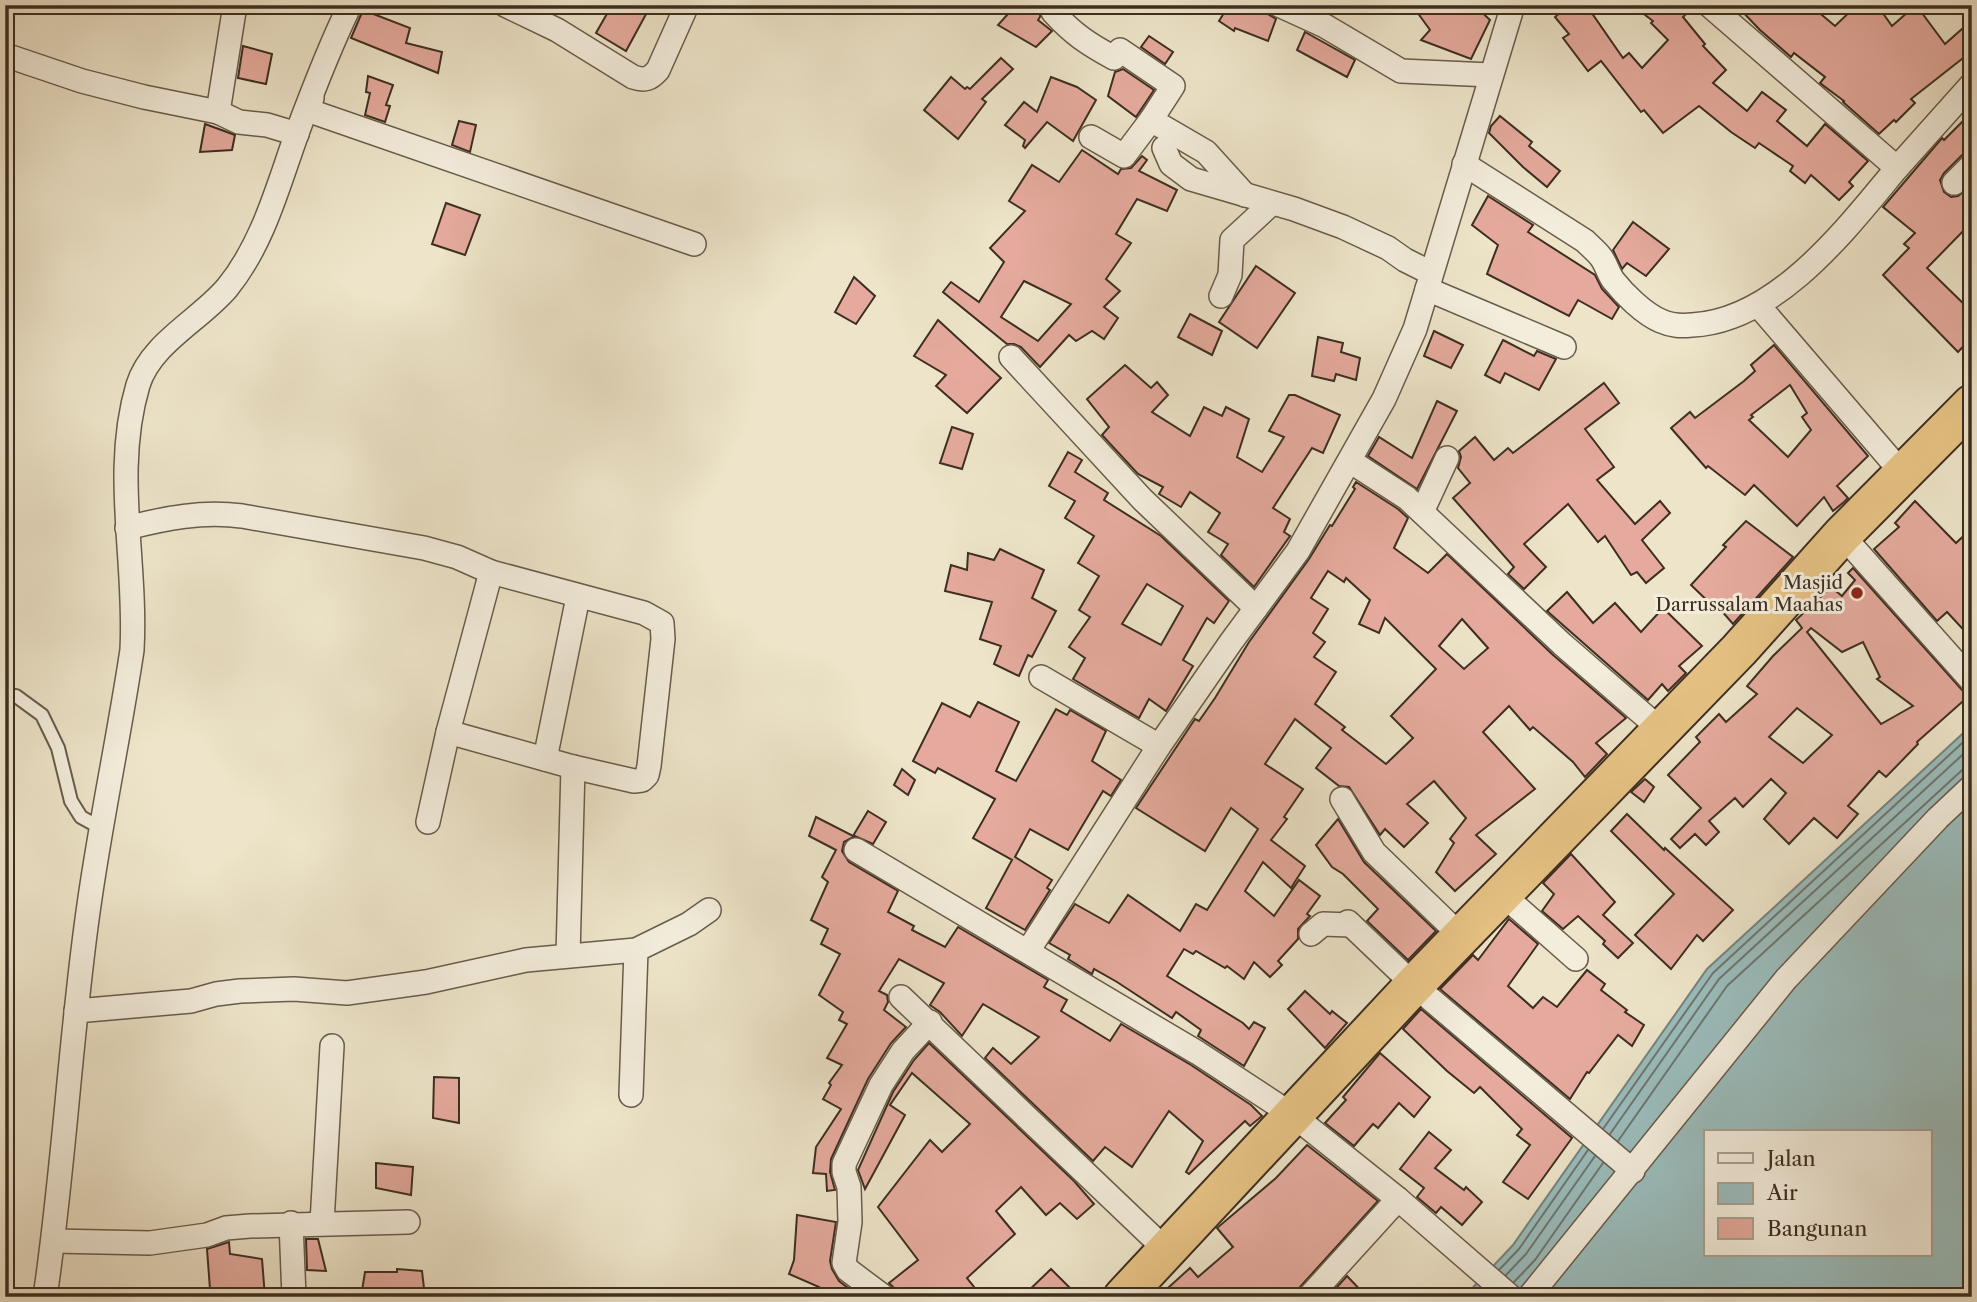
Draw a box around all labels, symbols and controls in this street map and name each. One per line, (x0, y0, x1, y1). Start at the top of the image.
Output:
place label: Masjid Darrussalam Maahas (1656, 571, 1843, 616)
marker: Masjid Darrussalam Maahas (1849, 585, 1865, 601)
legend (1704, 1130, 1932, 1256)
text: Jalan (1764, 1146, 1816, 1171)
text: Air (1766, 1180, 1798, 1205)
text: Bangunan (1767, 1216, 1867, 1241)

